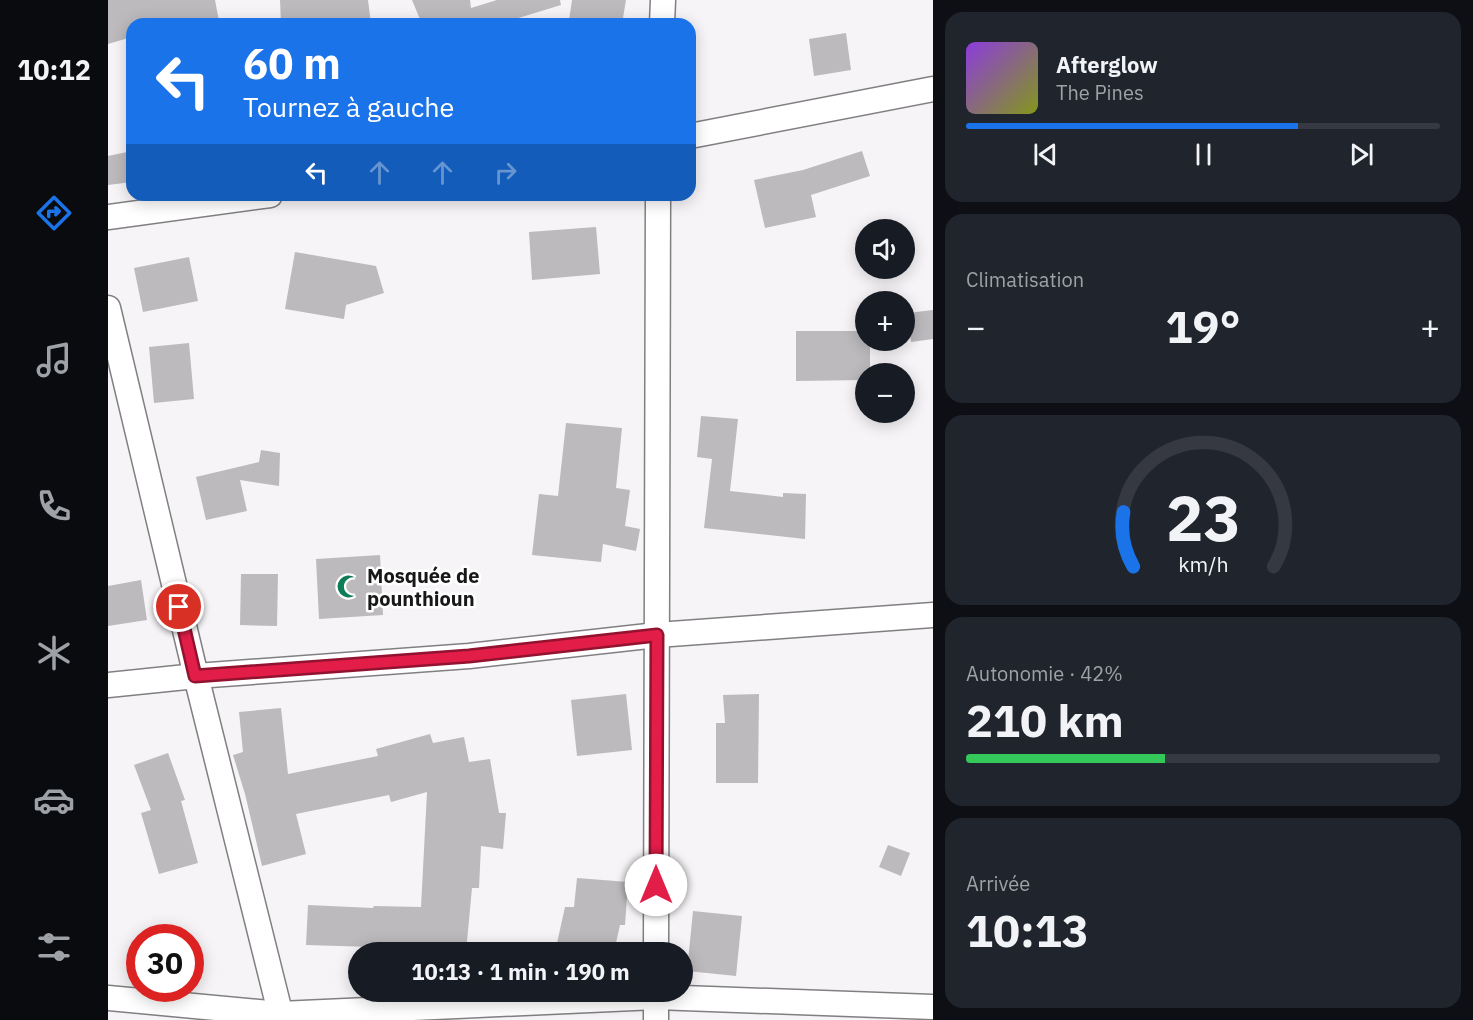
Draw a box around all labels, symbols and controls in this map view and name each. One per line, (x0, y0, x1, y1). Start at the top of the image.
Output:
text: 60 m (243, 36, 341, 91)
icon: left (144, 42, 222, 120)
text: Afterglow (1056, 50, 1158, 79)
text: 10:12 (17, 52, 91, 87)
text: The Pines (1056, 79, 1144, 106)
text: Tournez à gauche (243, 89, 454, 124)
icon: previous (1029, 138, 1062, 171)
icon: pause (1187, 138, 1220, 171)
icon: next (1345, 138, 1378, 171)
icon: left (300, 156, 333, 189)
icon: ahead (363, 156, 396, 189)
icon: ahead (426, 156, 459, 189)
icon: right (489, 156, 522, 189)
icon: directions (33, 192, 75, 234)
map controls (855, 219, 915, 423)
button: sound (855, 219, 915, 279)
text: Climatisation (966, 266, 1084, 293)
button: + (855, 291, 915, 351)
text: 19° (1165, 297, 1241, 355)
text: − (966, 305, 986, 348)
text: + (1420, 305, 1440, 348)
icon: music (33, 339, 75, 381)
button: − (855, 363, 915, 423)
text: 23 (1166, 477, 1240, 558)
icon: phone (33, 485, 75, 527)
text: km/h (1178, 550, 1228, 578)
place label: Mosquée de pounthioun (367, 562, 479, 612)
mosque icon: Mosquée de pounthioun (336, 574, 362, 600)
pin (153, 581, 204, 632)
icon: arrive (162, 590, 195, 623)
icon: climate (33, 632, 75, 674)
text: Autonomie · 42% (966, 660, 1123, 687)
text: 210 km (966, 691, 1124, 749)
icon: car (33, 779, 75, 821)
position arrow (624, 853, 688, 917)
text: Arrivée (966, 870, 1030, 897)
text: 10:13 (966, 901, 1089, 959)
speed limit sign: 30 (126, 924, 204, 1002)
icon: filters (33, 926, 75, 968)
text: 10:13 · 1 min · 190 m (411, 957, 630, 986)

